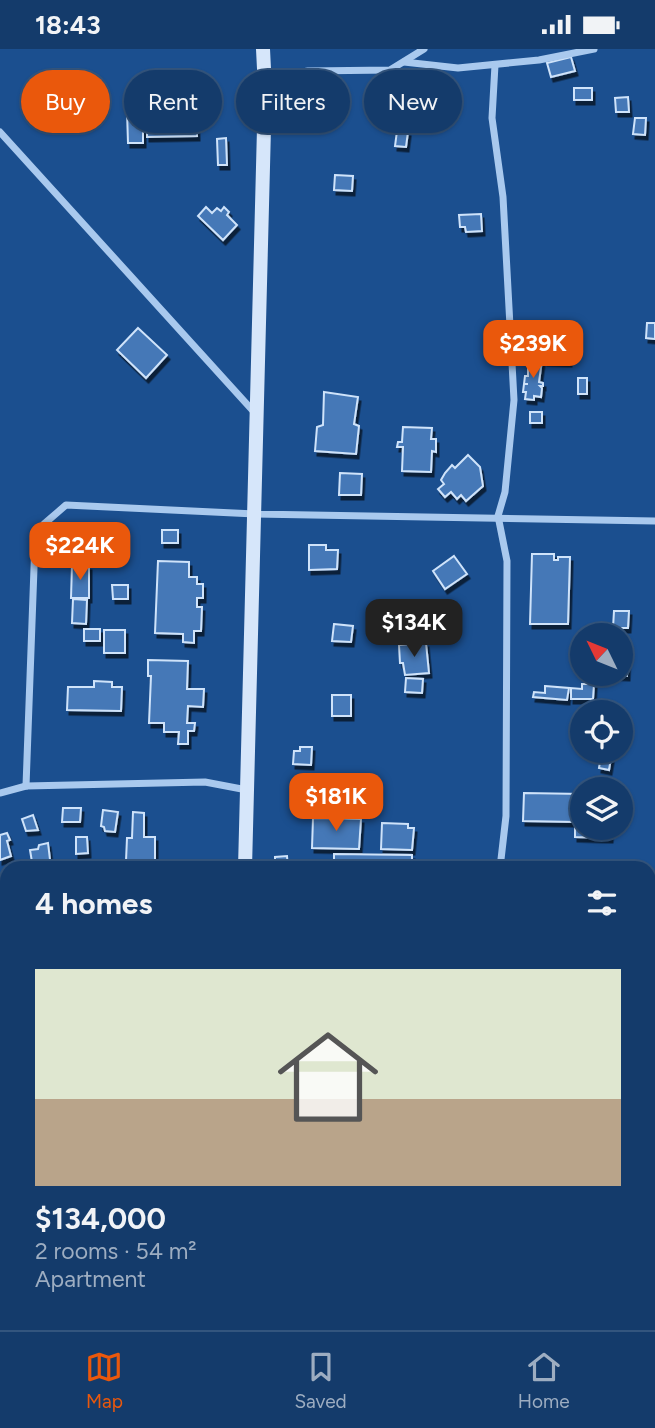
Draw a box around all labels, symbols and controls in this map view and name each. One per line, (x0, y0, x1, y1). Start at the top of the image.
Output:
text: 18:43 (35, 9, 101, 41)
chip: Buy (21, 70, 110, 133)
chip: Rent (124, 70, 222, 133)
chip: Filters (236, 70, 350, 133)
chip: New (364, 70, 462, 133)
pin: $239K (484, 321, 582, 380)
text: $239K (499, 329, 567, 357)
pin: $224K (31, 523, 129, 582)
text: $224K (45, 531, 115, 559)
pin: $134K (365, 599, 463, 659)
text: $134K (381, 608, 447, 636)
north arrow (570, 623, 634, 686)
map controls (570, 623, 633, 840)
button: locate (570, 700, 633, 763)
pin: $181K (287, 773, 385, 833)
button: layers (570, 777, 633, 840)
text: $181K (305, 782, 367, 810)
icon: filters (583, 884, 621, 922)
text: 4 homes (35, 885, 152, 922)
icon: home (265, 1014, 391, 1140)
text: $134,000 (35, 1200, 166, 1237)
text: 2 rooms · 54 m² (35, 1237, 197, 1265)
text: Apartment (35, 1265, 146, 1293)
tab: Map (85, 1348, 123, 1413)
tab: Saved (294, 1348, 347, 1413)
tab: Home (518, 1348, 570, 1413)

